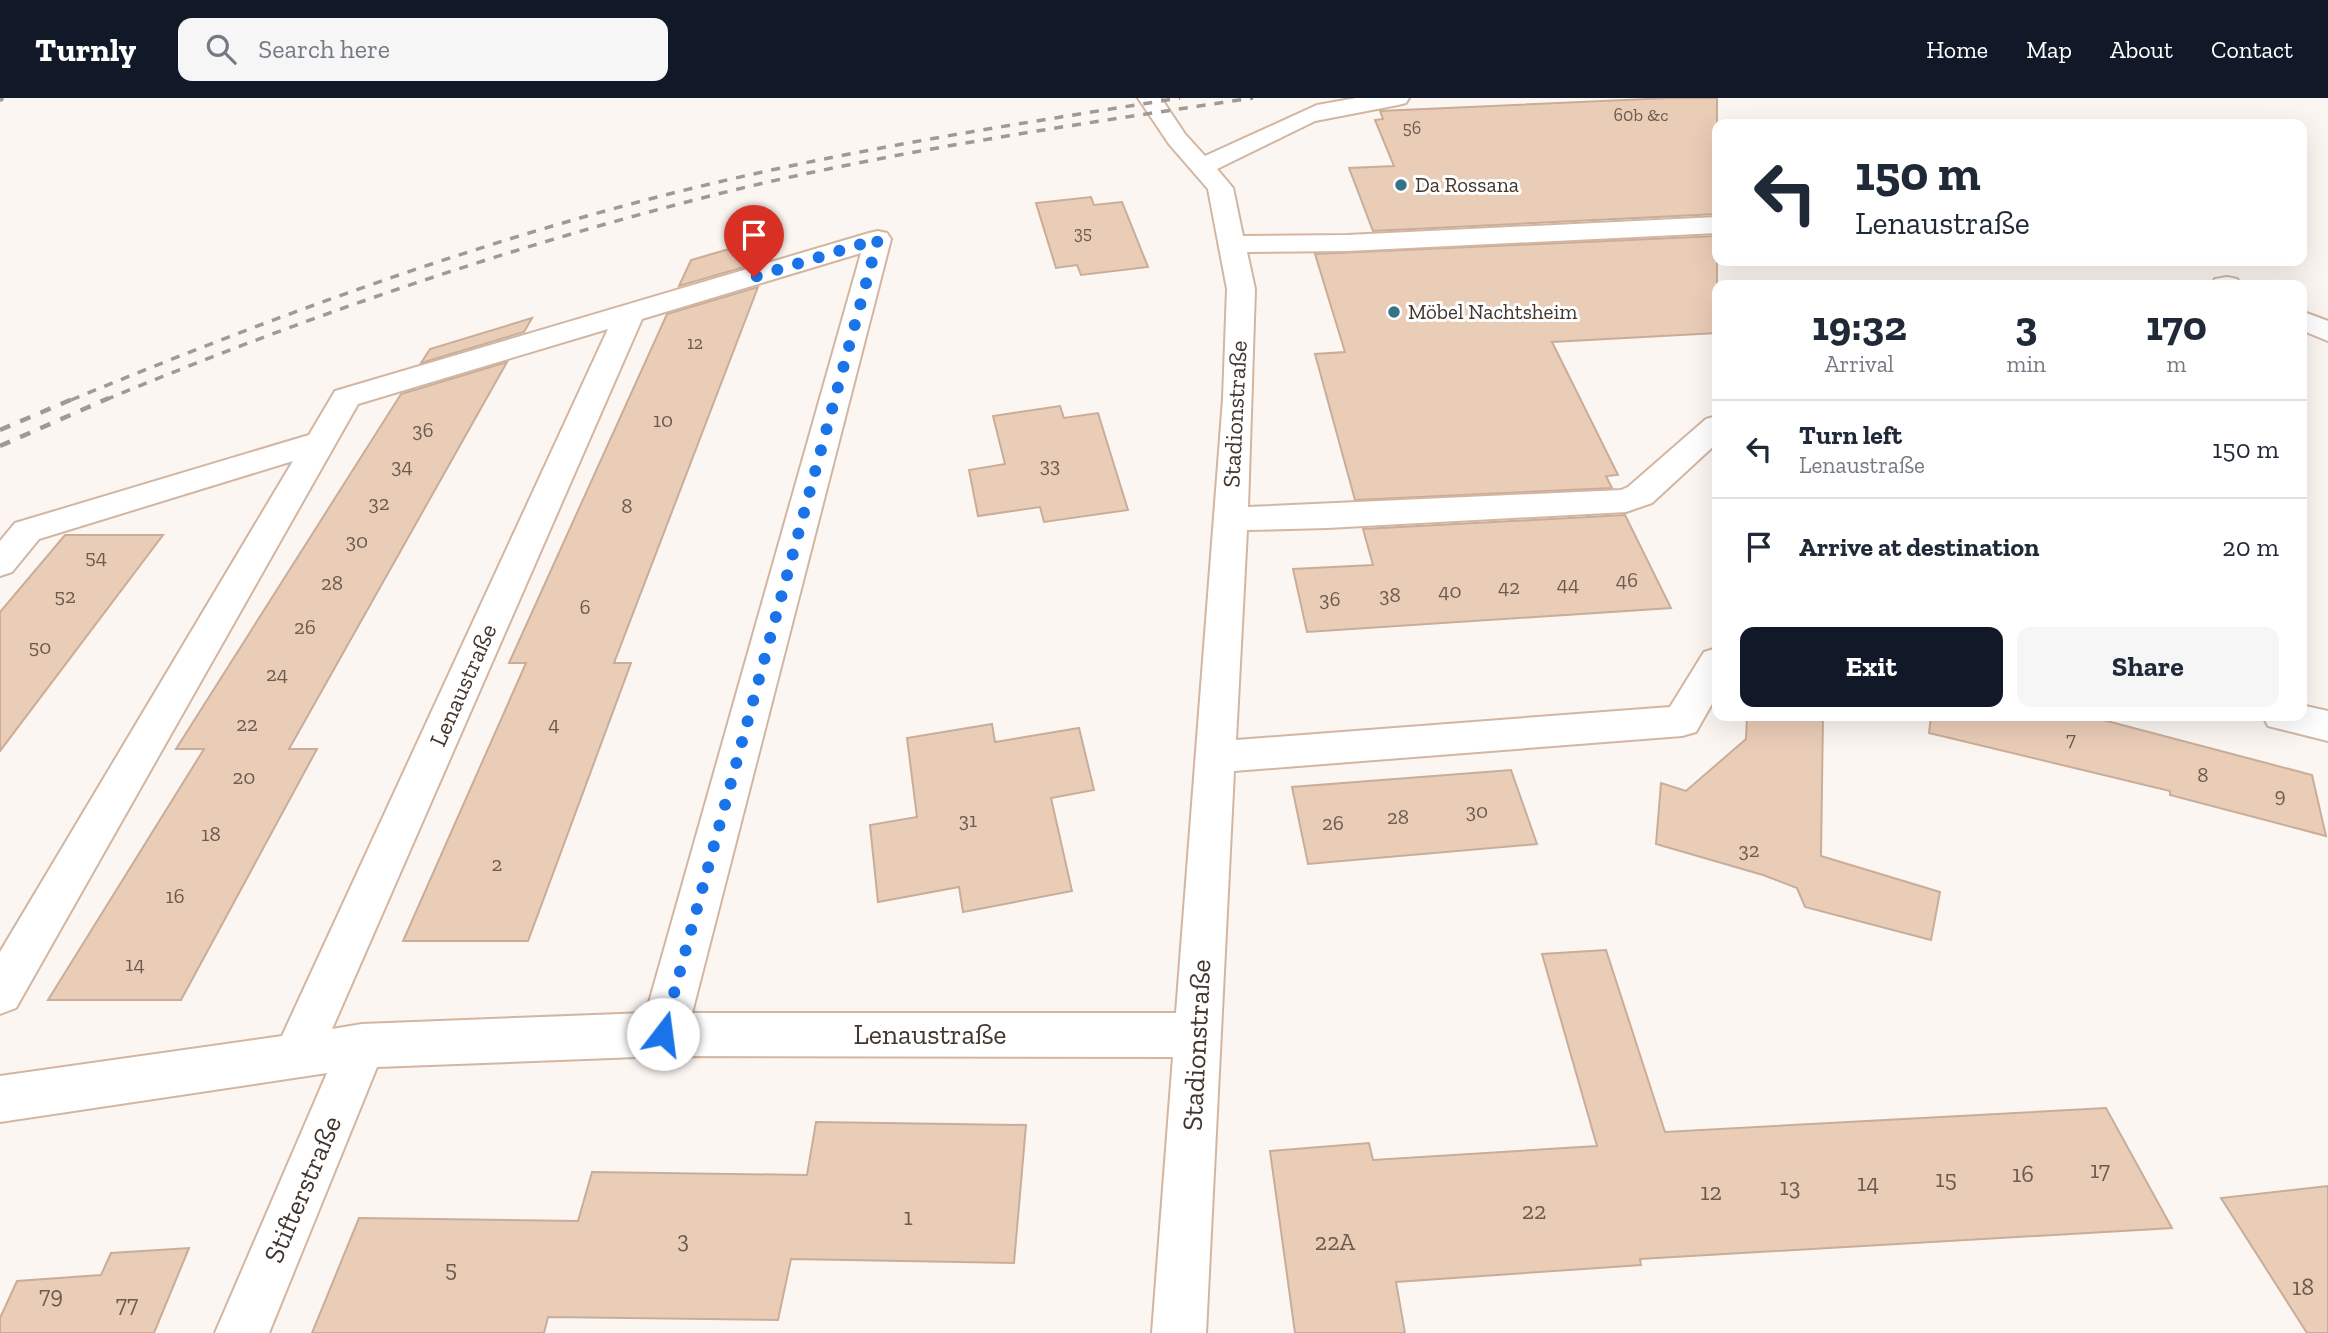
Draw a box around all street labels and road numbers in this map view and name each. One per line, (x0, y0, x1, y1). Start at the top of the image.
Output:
street label: Stadionstraße (1216, 340, 1253, 488)
street label: Lenaustraße (423, 619, 502, 751)
street label: Stadionstraße (1176, 958, 1217, 1132)
street label: Lenaustraße (853, 1018, 1007, 1051)
street label: Stifterstraße (257, 1111, 348, 1268)

